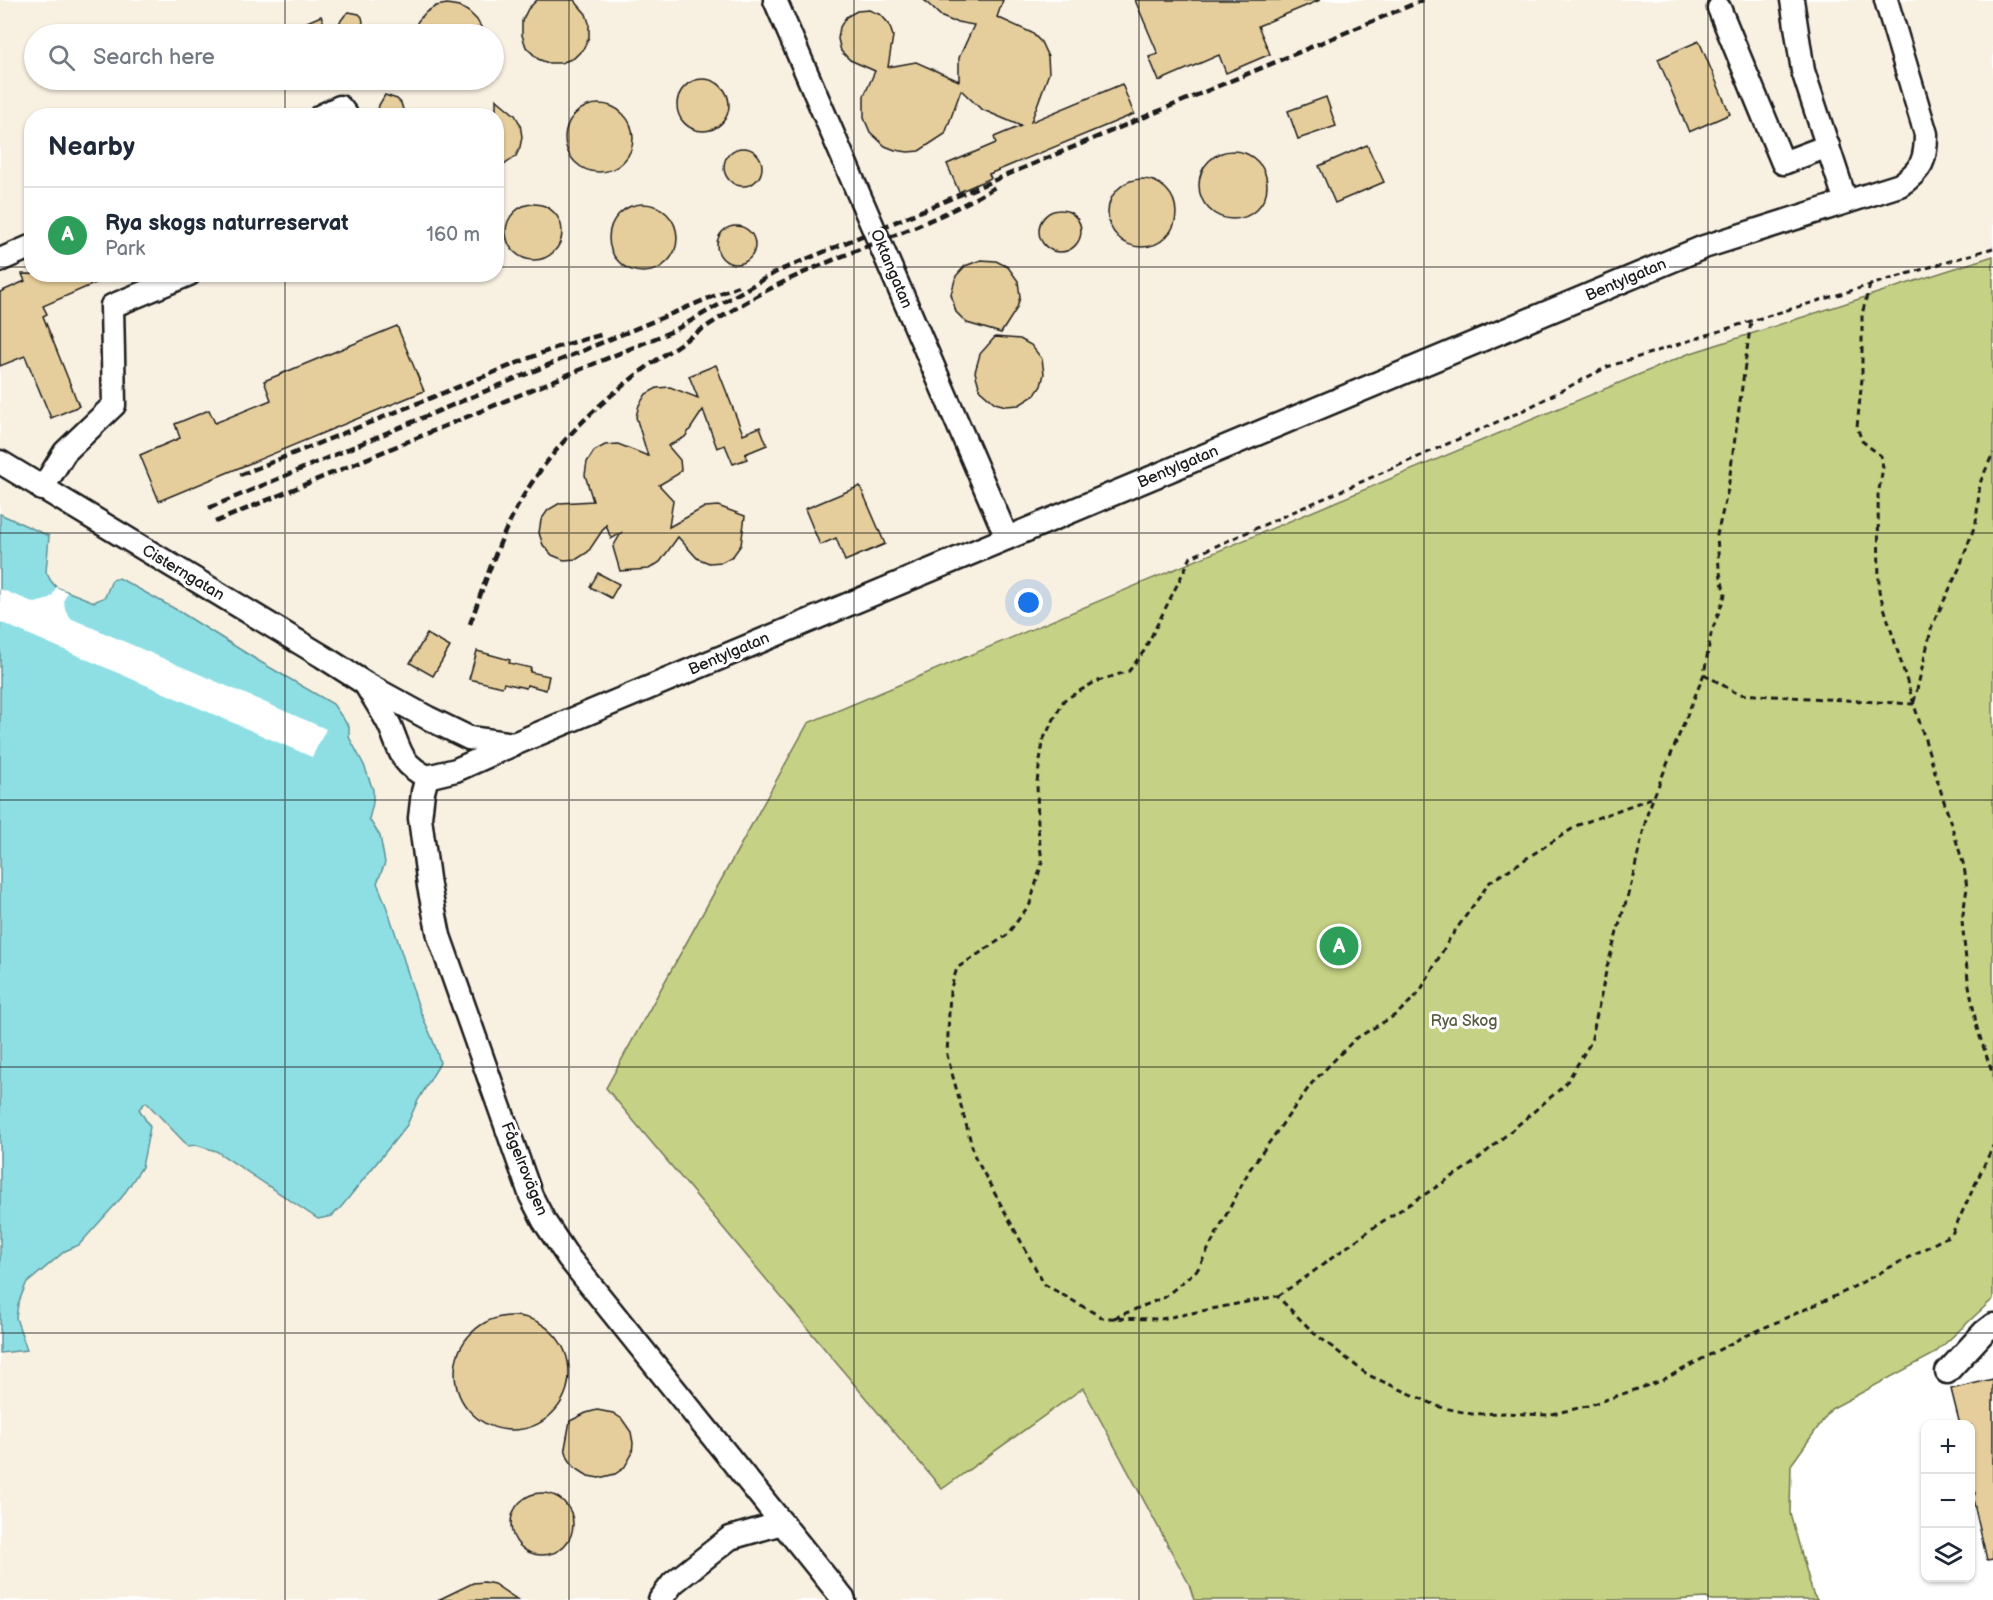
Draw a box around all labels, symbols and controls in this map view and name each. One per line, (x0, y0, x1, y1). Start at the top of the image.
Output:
search box (24, 24, 504, 90)
icon: search (45, 41, 78, 74)
text: Search here (93, 44, 215, 71)
text: Nearby (48, 132, 135, 163)
text: Rya skogs naturreservat (105, 210, 349, 237)
text: A (61, 223, 74, 247)
text: 160 m (426, 223, 480, 247)
street label: Oktangatan (866, 227, 916, 311)
text: Park (105, 237, 145, 261)
street label: Bentylgatan (1583, 254, 1669, 306)
street label: Bentylgatan (1135, 441, 1221, 493)
street label: Cisterngatan (138, 541, 228, 605)
your location (1014, 588, 1043, 617)
street label: Bentylgatan (686, 628, 772, 680)
pin: A (1320, 924, 1358, 968)
park label: Rya Skog (1430, 1012, 1498, 1031)
street label: Fågelrovägen (497, 1119, 551, 1219)
map controls (1921, 1420, 1975, 1582)
button: + (1921, 1420, 1975, 1474)
button: − (1921, 1474, 1975, 1528)
button: layers (1921, 1528, 1975, 1582)

